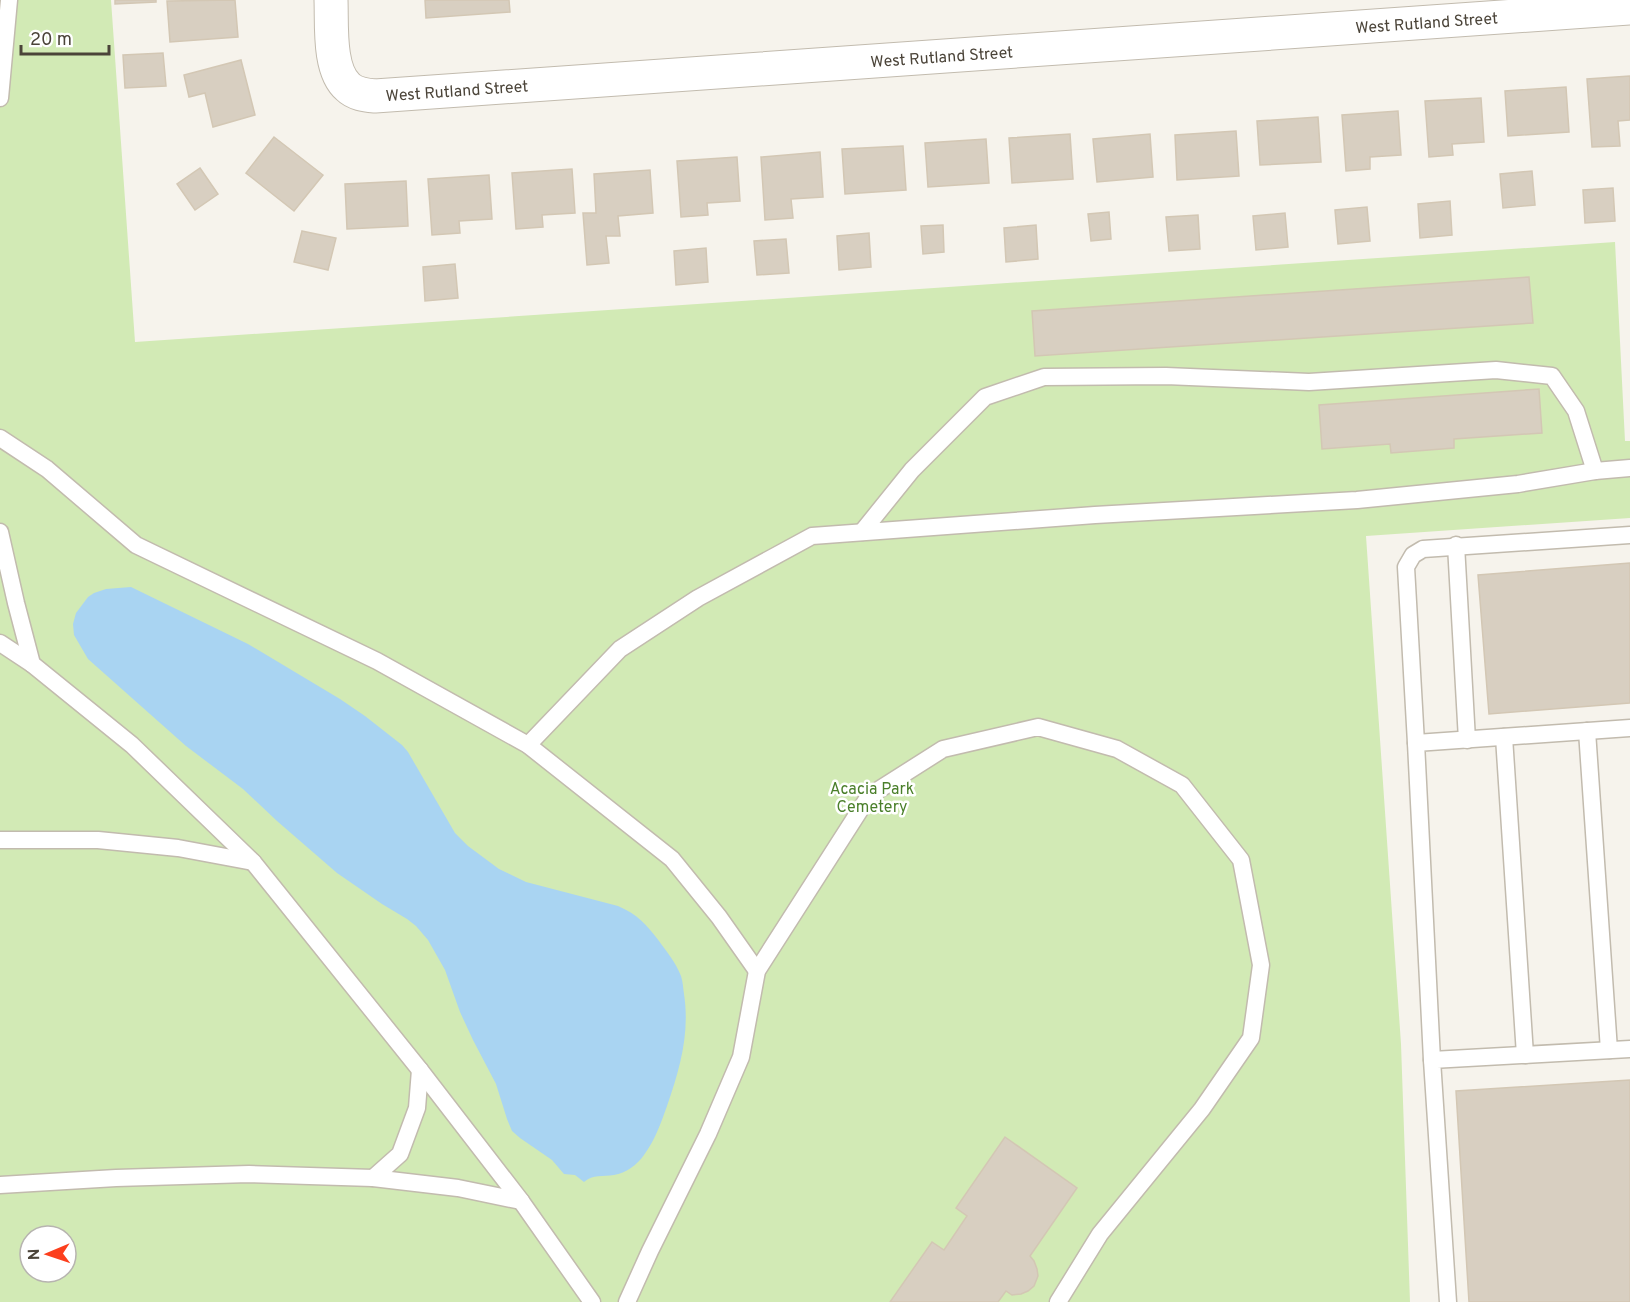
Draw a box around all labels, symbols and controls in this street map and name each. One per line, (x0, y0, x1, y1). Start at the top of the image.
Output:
street label: West Rutland Street (1355, 9, 1499, 39)
scale bar (21, 18, 110, 56)
text: 20 m (30, 29, 72, 52)
street label: West Rutland Street (870, 43, 1014, 73)
street label: West Rutland Street (385, 77, 529, 107)
park label: Acacia Park Cemetery (830, 780, 914, 818)
north arrow (18, 1224, 78, 1284)
text: N (25, 1248, 45, 1261)

